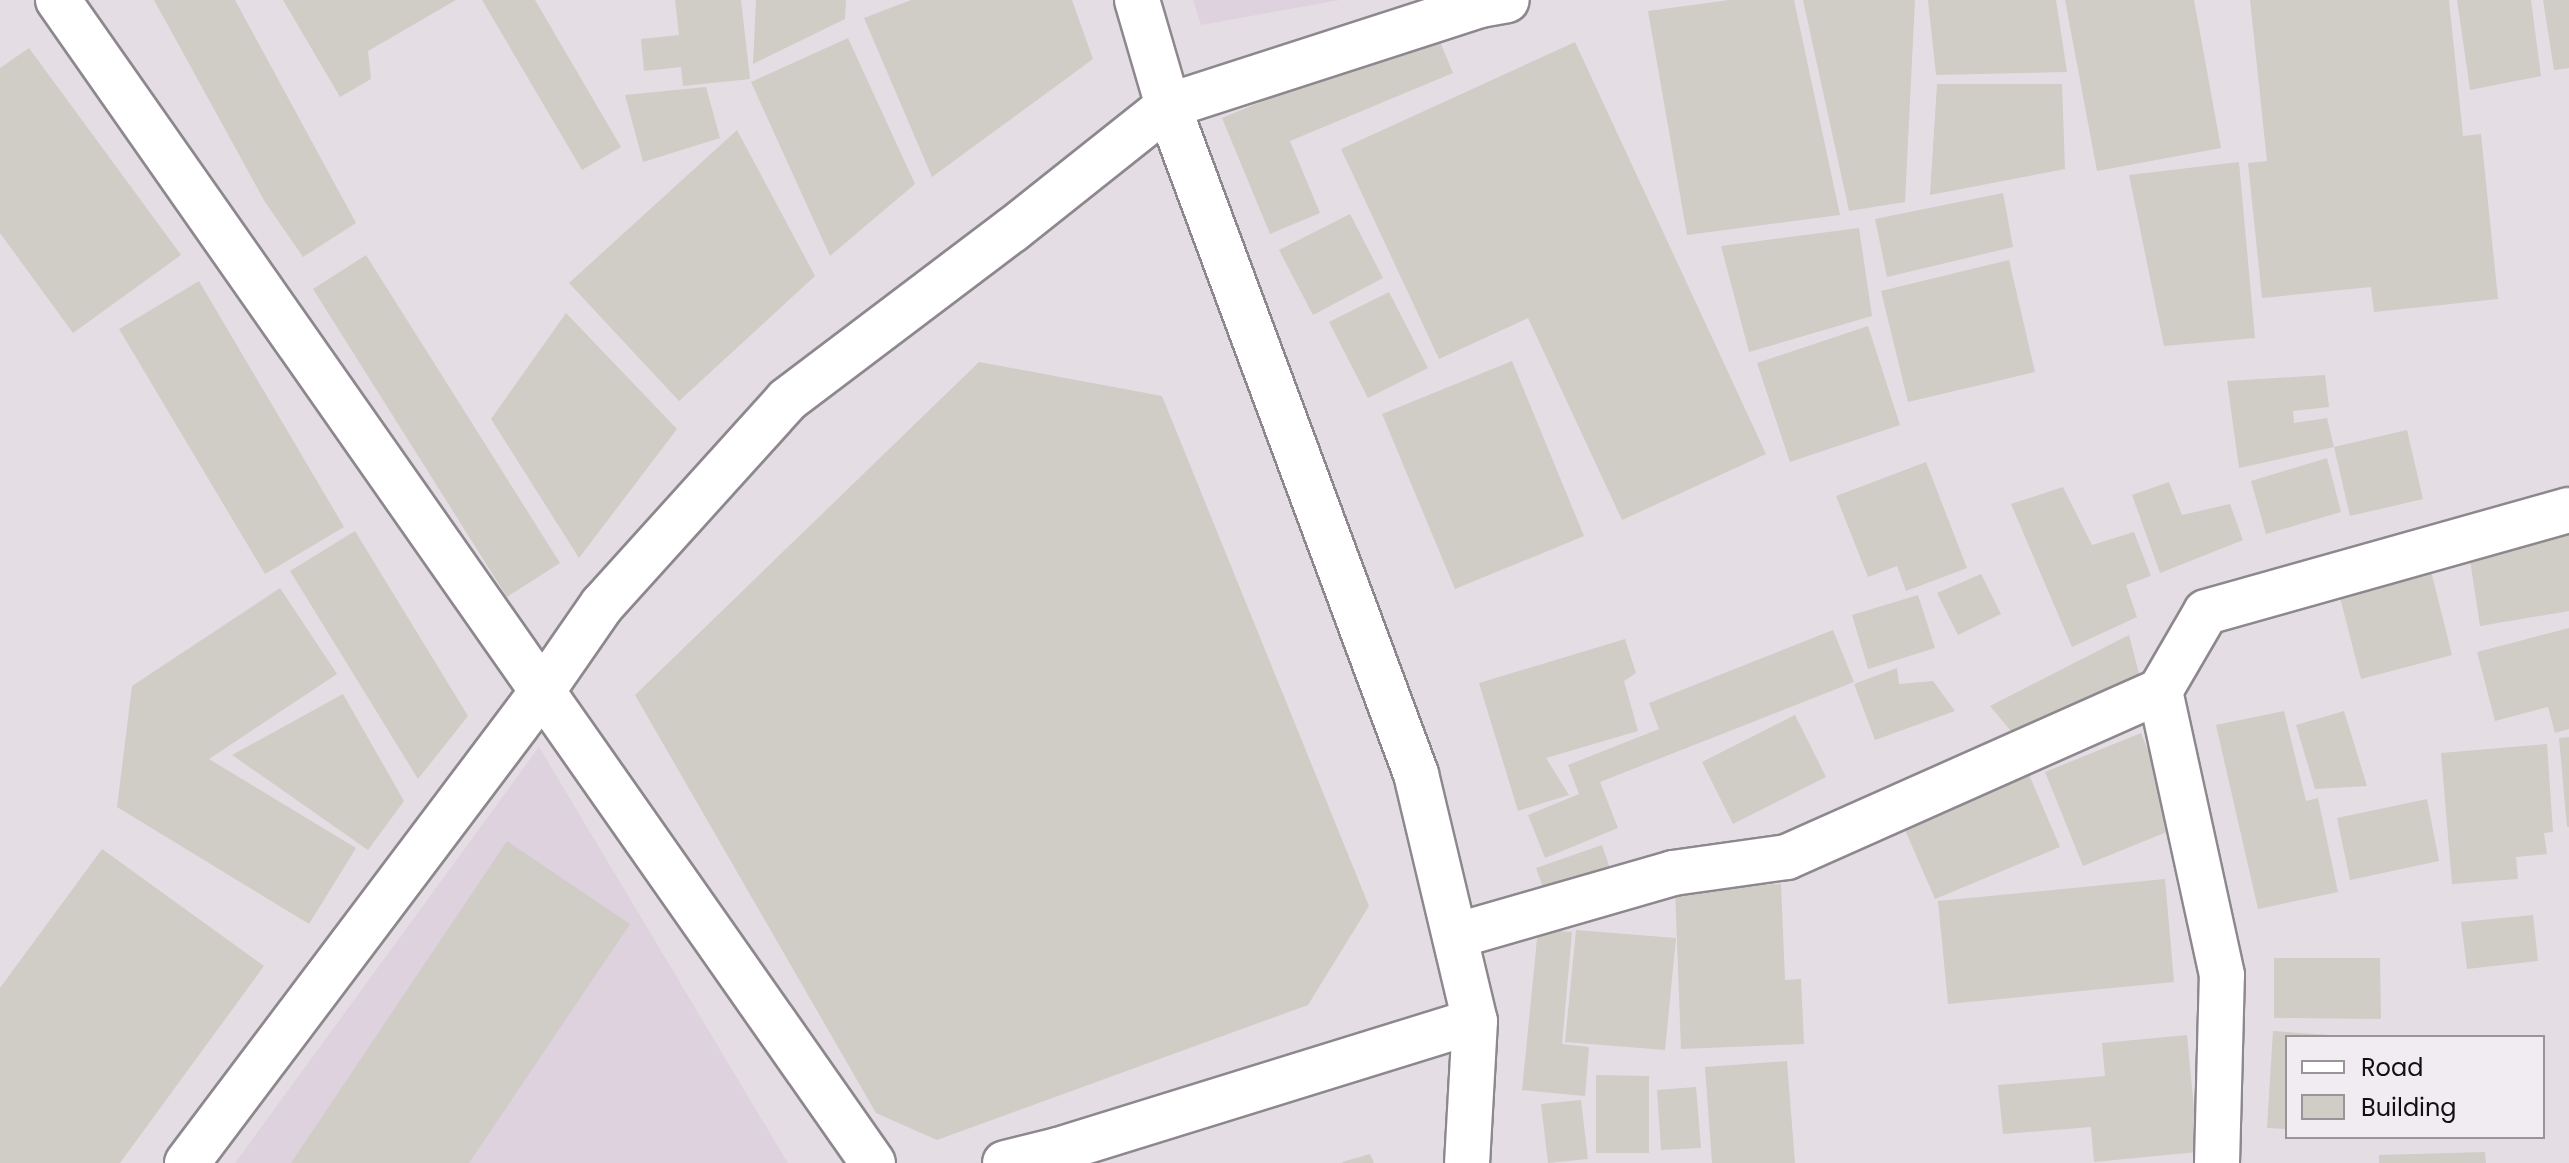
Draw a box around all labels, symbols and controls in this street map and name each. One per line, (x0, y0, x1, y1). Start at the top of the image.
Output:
legend (2285, 1035, 2545, 1139)
text: Road (2361, 1051, 2423, 1084)
text: Building (2361, 1091, 2457, 1124)

